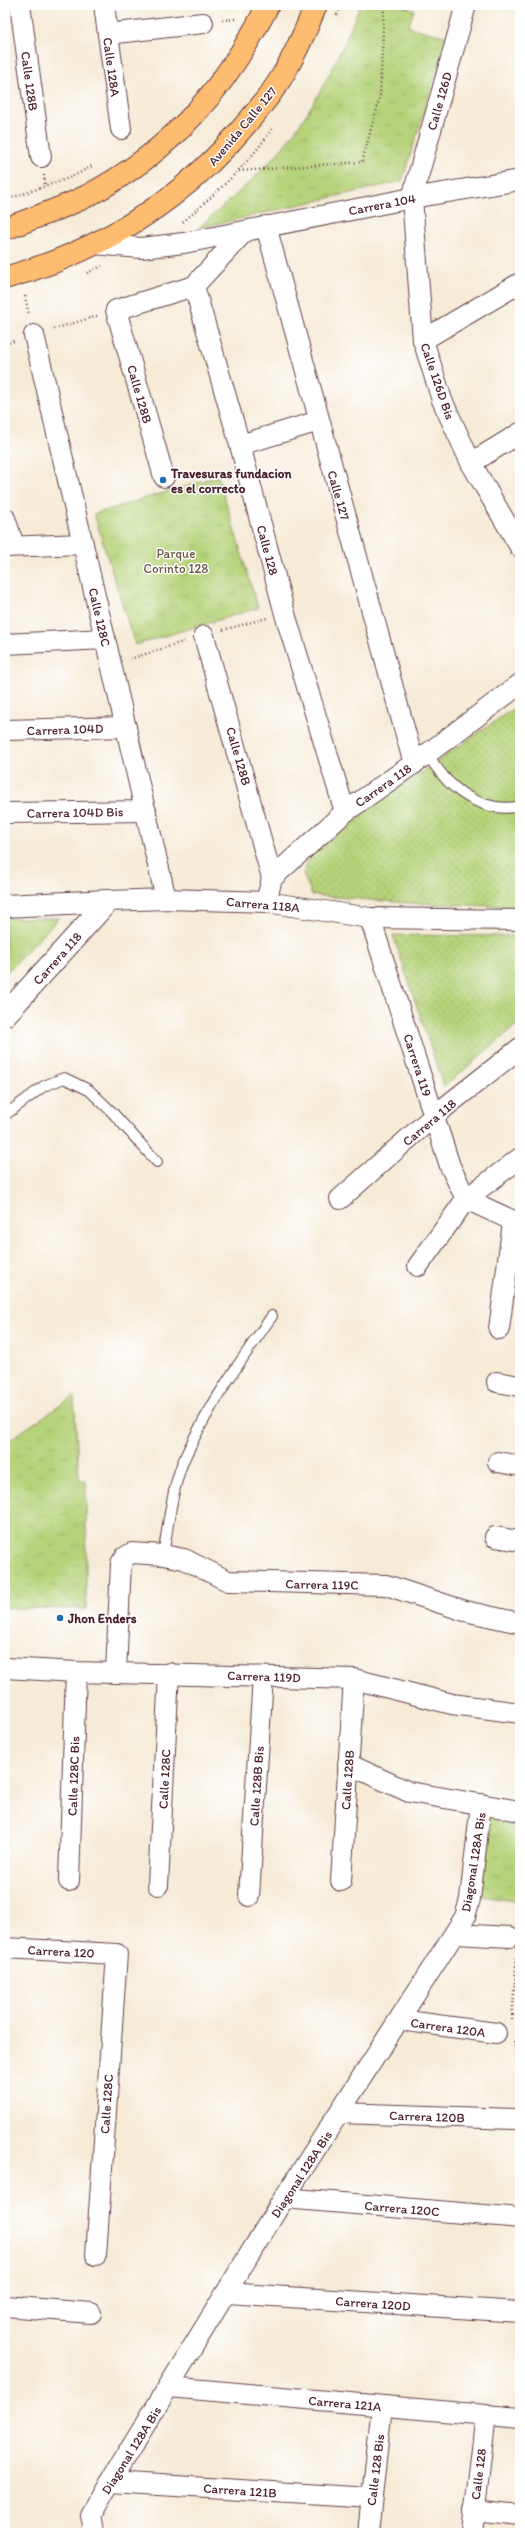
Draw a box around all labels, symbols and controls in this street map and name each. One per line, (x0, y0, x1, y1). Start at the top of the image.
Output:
street label: Calle 128A (100, 36, 123, 98)
street label: Calle 128B (18, 50, 41, 112)
street label: Calle 126D (424, 70, 455, 132)
street label: Avenida Calle 127 (205, 83, 280, 169)
street label: Carrera 104 (347, 191, 417, 218)
street label: Calle 126D Bis (417, 341, 458, 422)
street label: Calle 128B (124, 363, 155, 425)
place label: Travesuras fundacion es el correcto (170, 466, 292, 496)
street label: Calle 127 (324, 469, 353, 522)
marker: Travesuras fundacion es el correcto (158, 475, 168, 485)
street label: Calle 128 (254, 523, 281, 577)
park label: Parque Corinto 128 (144, 546, 208, 576)
street label: Calle 128C (85, 586, 114, 648)
street label: Carrera 104D (26, 721, 104, 738)
street label: Calle 128B (223, 725, 254, 787)
street label: Carrera 118 (352, 761, 414, 810)
street label: Carrera 104D Bis (26, 804, 124, 821)
street label: Carrera 118A (226, 894, 301, 915)
street label: Carrera 118 (30, 929, 85, 988)
street label: Carrera 119 (400, 1032, 435, 1099)
street label: Carrera 118 (399, 1096, 459, 1149)
street label: Carrera 119C (285, 1576, 359, 1593)
place label: Jhon Enders (67, 1611, 137, 1626)
marker: Jhon Enders (55, 1613, 65, 1623)
street label: Carrera 119D (227, 1668, 301, 1685)
street label: Calle 128C Bis (65, 1735, 82, 1816)
street label: Calle 128B Bis (246, 1745, 267, 1827)
street label: Calle 128C (155, 1749, 174, 1809)
street label: Calle 128B (338, 1750, 357, 1810)
street label: Diagonal 128A Bis (458, 1811, 489, 1913)
street label: Carrera 120 (27, 1942, 95, 1961)
street label: Carrera 120A (410, 2015, 487, 2040)
street label: Calle 128C (97, 2074, 116, 2134)
street label: Carrera 120B (389, 2108, 465, 2125)
street label: Diagonal 128A Bis (268, 2128, 335, 2221)
street label: Carrera 120C (364, 2198, 440, 2219)
street label: Carrera 120D (335, 2293, 412, 2314)
street label: Carrera 121A (308, 2393, 383, 2414)
street label: Diagonal 128A Bis (98, 2403, 165, 2497)
street label: Calle 128 Bis (364, 2433, 387, 2507)
street label: Calle 128 (468, 2448, 489, 2501)
street label: Carrera 121B (203, 2480, 277, 2501)

